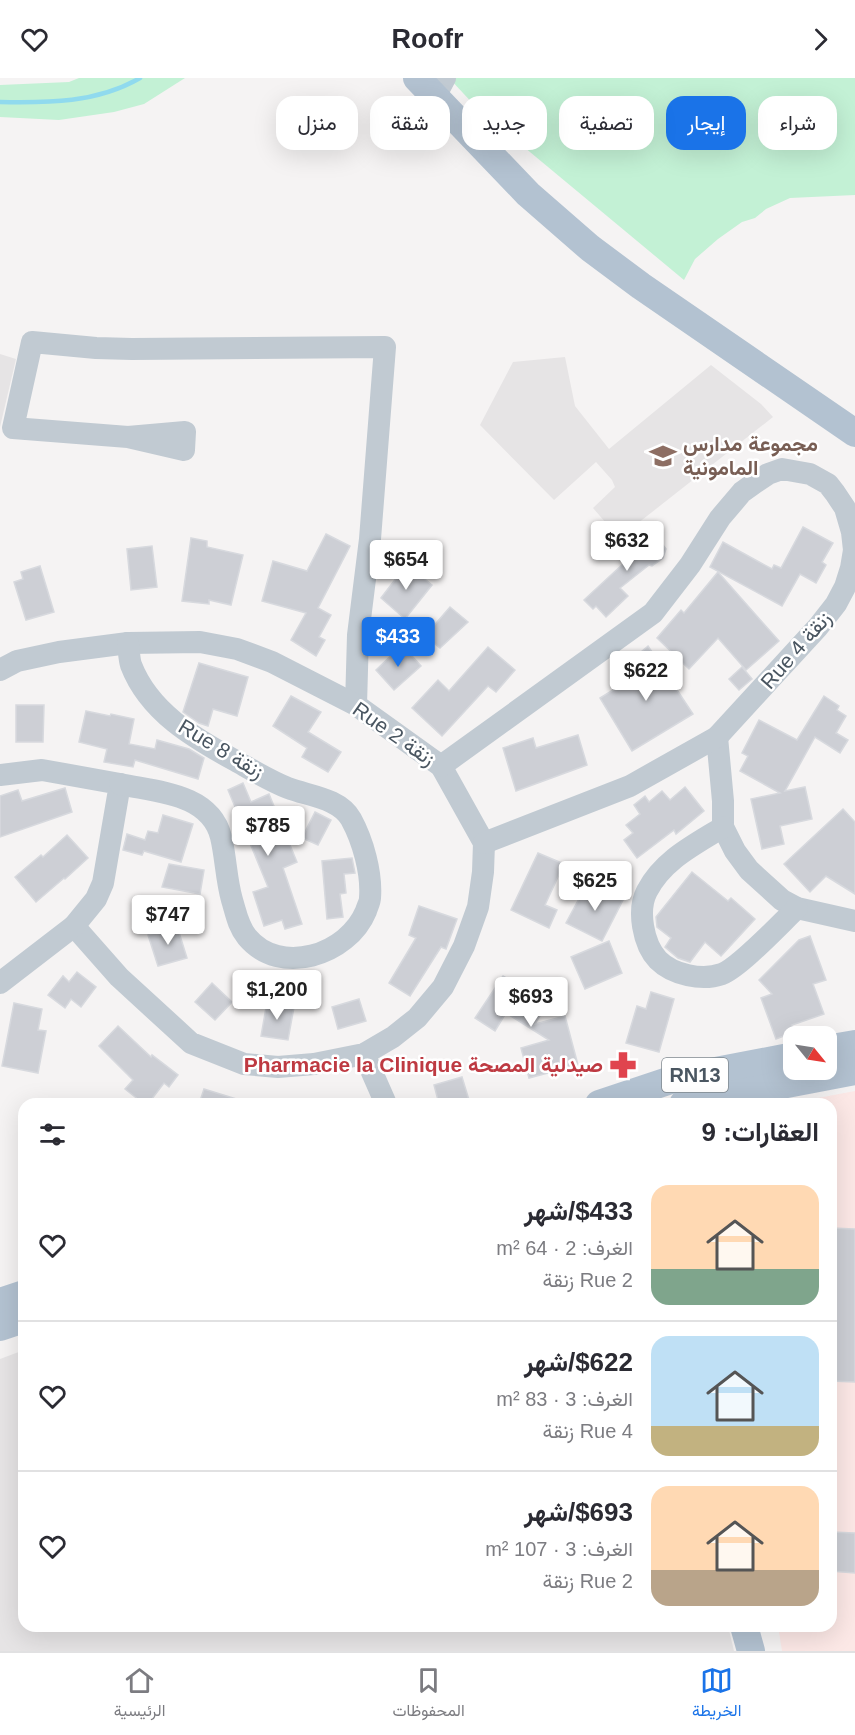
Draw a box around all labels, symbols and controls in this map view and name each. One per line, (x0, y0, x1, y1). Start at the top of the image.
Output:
icon: heart (18, 23, 51, 56)
icon: forward (804, 23, 837, 56)
text: Roofr (392, 24, 464, 54)
chip: منزل (276, 96, 358, 150)
chip: شقة (370, 96, 450, 150)
chip: جديد (462, 96, 547, 150)
chip: تصفية (559, 96, 654, 150)
chip: إيجار (666, 96, 746, 150)
chip: شراء (758, 96, 837, 150)
place label: مجموعة مدارس المامونية (683, 432, 818, 481)
school or university icon: مجموعة مدارس المامونية (648, 441, 678, 471)
pin: $632 (591, 521, 663, 572)
text: $632 (605, 529, 649, 551)
pin: $654 (370, 540, 442, 591)
text: $654 (384, 548, 428, 570)
street label: Rue 4 زنقة (756, 606, 837, 694)
pin: $433 (362, 617, 434, 668)
text: $433 (376, 625, 420, 647)
pin: $622 (610, 651, 682, 702)
text: $622 (624, 659, 668, 681)
street label: Rue 2 زنقة (348, 697, 440, 772)
street label: Rue 8 زنقة (174, 714, 268, 785)
pin: $785 (232, 806, 304, 857)
text: $785 (246, 814, 290, 836)
pin: $625 (559, 861, 631, 912)
text: $625 (573, 869, 617, 891)
pin: $747 (132, 895, 204, 946)
text: $747 (146, 903, 190, 925)
pin: $1,200 (228, 970, 326, 1021)
pin: $693 (495, 977, 567, 1028)
text: $1,200 (246, 978, 308, 1000)
text: $693 (509, 985, 553, 1007)
north arrow (783, 1026, 837, 1080)
map controls (783, 1026, 837, 1080)
pharmacy icon: Pharmacie la Clinique صيدلية المصحة (608, 1050, 638, 1080)
place label: Pharmacie la Clinique صيدلية المصحة (244, 1053, 603, 1077)
road number: RN13 (662, 1058, 728, 1092)
text: العقارات: 9 (701, 1117, 819, 1147)
icon: filters (36, 1118, 69, 1151)
text: $433/شهر (524, 1196, 633, 1226)
icon: home (699, 1209, 771, 1281)
icon: heart (36, 1229, 69, 1262)
text: الغرف: 2 · 64 m² (496, 1237, 633, 1259)
text: Rue 2 زنقة (543, 1269, 633, 1291)
text: $622/شهر (524, 1347, 633, 1377)
icon: home (699, 1360, 771, 1432)
icon: heart (36, 1380, 69, 1413)
text: الغرف: 3 · 83 m² (496, 1388, 633, 1410)
text: Rue 4 زنقة (543, 1420, 633, 1442)
text: $693/شهر (524, 1497, 633, 1527)
icon: home (699, 1510, 771, 1582)
icon: heart (36, 1530, 69, 1563)
text: الغرف: 3 · 107 m² (485, 1538, 633, 1560)
text: Rue 2 زنقة (543, 1570, 633, 1592)
tab: الرئيسية (114, 1664, 165, 1725)
tab: المحفوظات (393, 1664, 465, 1725)
tab: الخريطة (692, 1664, 741, 1725)

